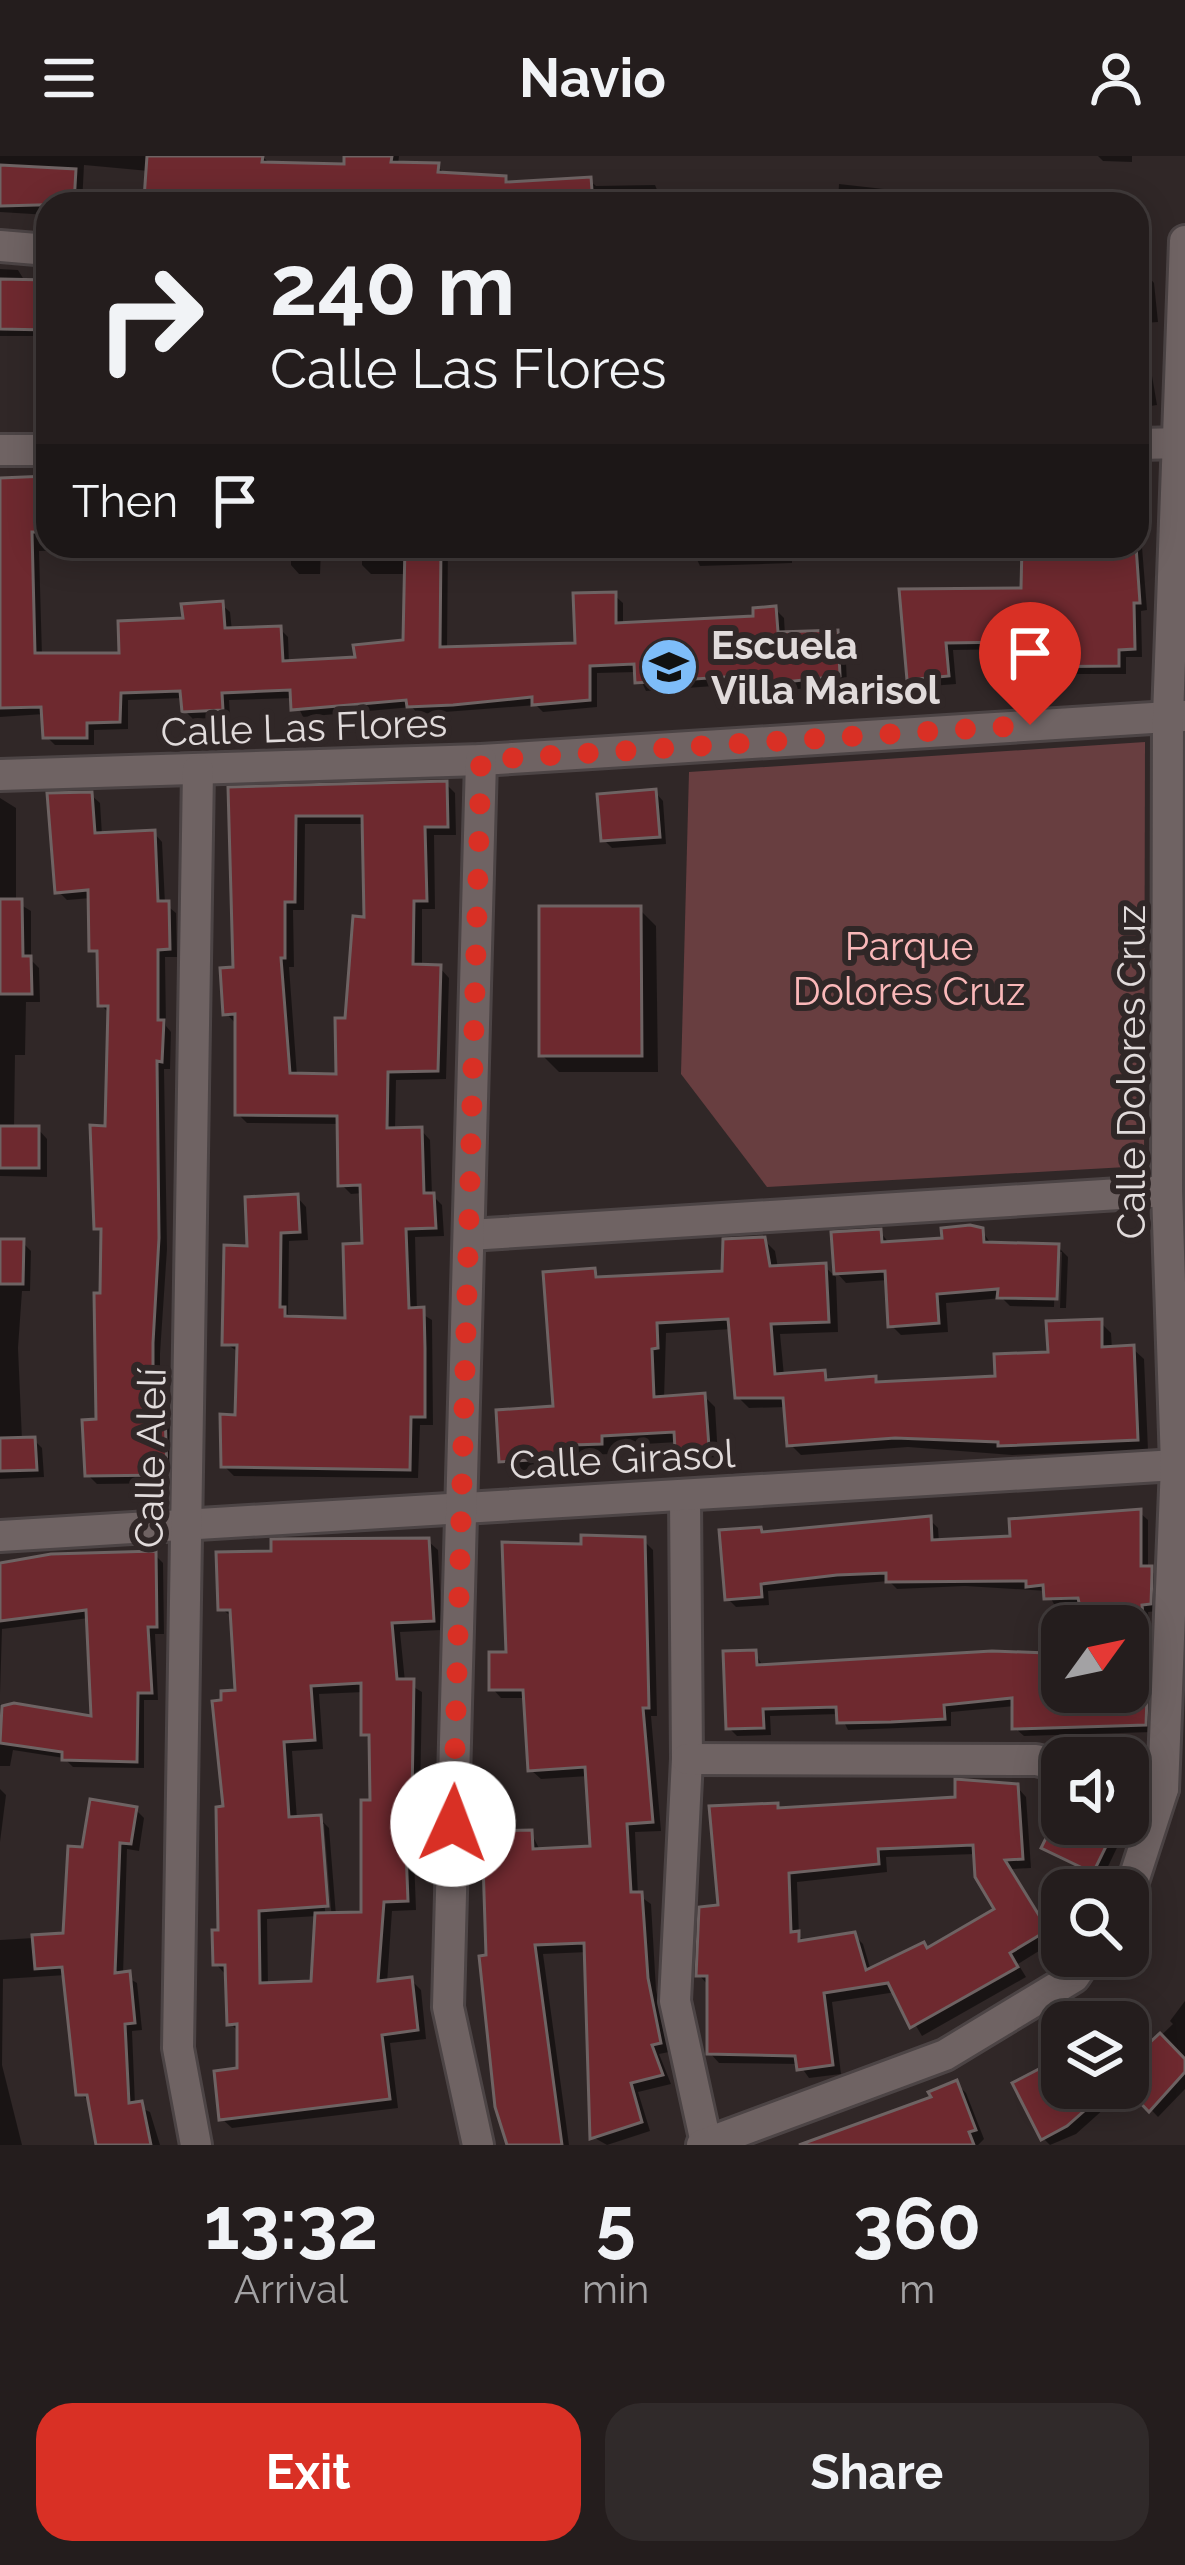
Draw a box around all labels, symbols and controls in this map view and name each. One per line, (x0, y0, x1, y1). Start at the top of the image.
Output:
icon: menu (36, 45, 102, 111)
icon: person (1083, 45, 1149, 111)
text: Navio (519, 46, 666, 110)
text: 240 m (270, 236, 515, 335)
icon: right (72, 240, 228, 396)
text: Calle Las Flores (270, 337, 667, 401)
icon: arrive (202, 468, 268, 534)
text: Then (72, 475, 178, 528)
pin (979, 602, 1081, 725)
icon: arrive (997, 620, 1063, 686)
place label: Escuela Villa Marisol (711, 622, 941, 713)
school or university icon: Escuela Villa Marisol (638, 636, 700, 698)
street label: Calle Las Flores (160, 699, 448, 755)
street label: Calle Dolores Cruz (1108, 905, 1154, 1239)
park label: Parque Dolores Cruz (793, 923, 1025, 1014)
street label: Calle Alelí (125, 1367, 175, 1548)
street label: Calle Girasol (508, 1430, 736, 1488)
north arrow (1041, 1605, 1149, 1713)
map controls (1041, 1605, 1149, 2109)
button: sound (1041, 1737, 1149, 1845)
position arrow (390, 1761, 516, 1887)
button: search (1041, 1869, 1149, 1977)
button: layers (1041, 2001, 1149, 2109)
text: 13:32 (204, 2181, 378, 2266)
text: 5 (596, 2181, 636, 2266)
text: 360 (853, 2181, 981, 2266)
text: Arrival (234, 2266, 348, 2312)
text: min (582, 2266, 649, 2312)
text: m (899, 2266, 935, 2312)
button: Exit (36, 2403, 581, 2541)
button: Share (605, 2403, 1149, 2541)

